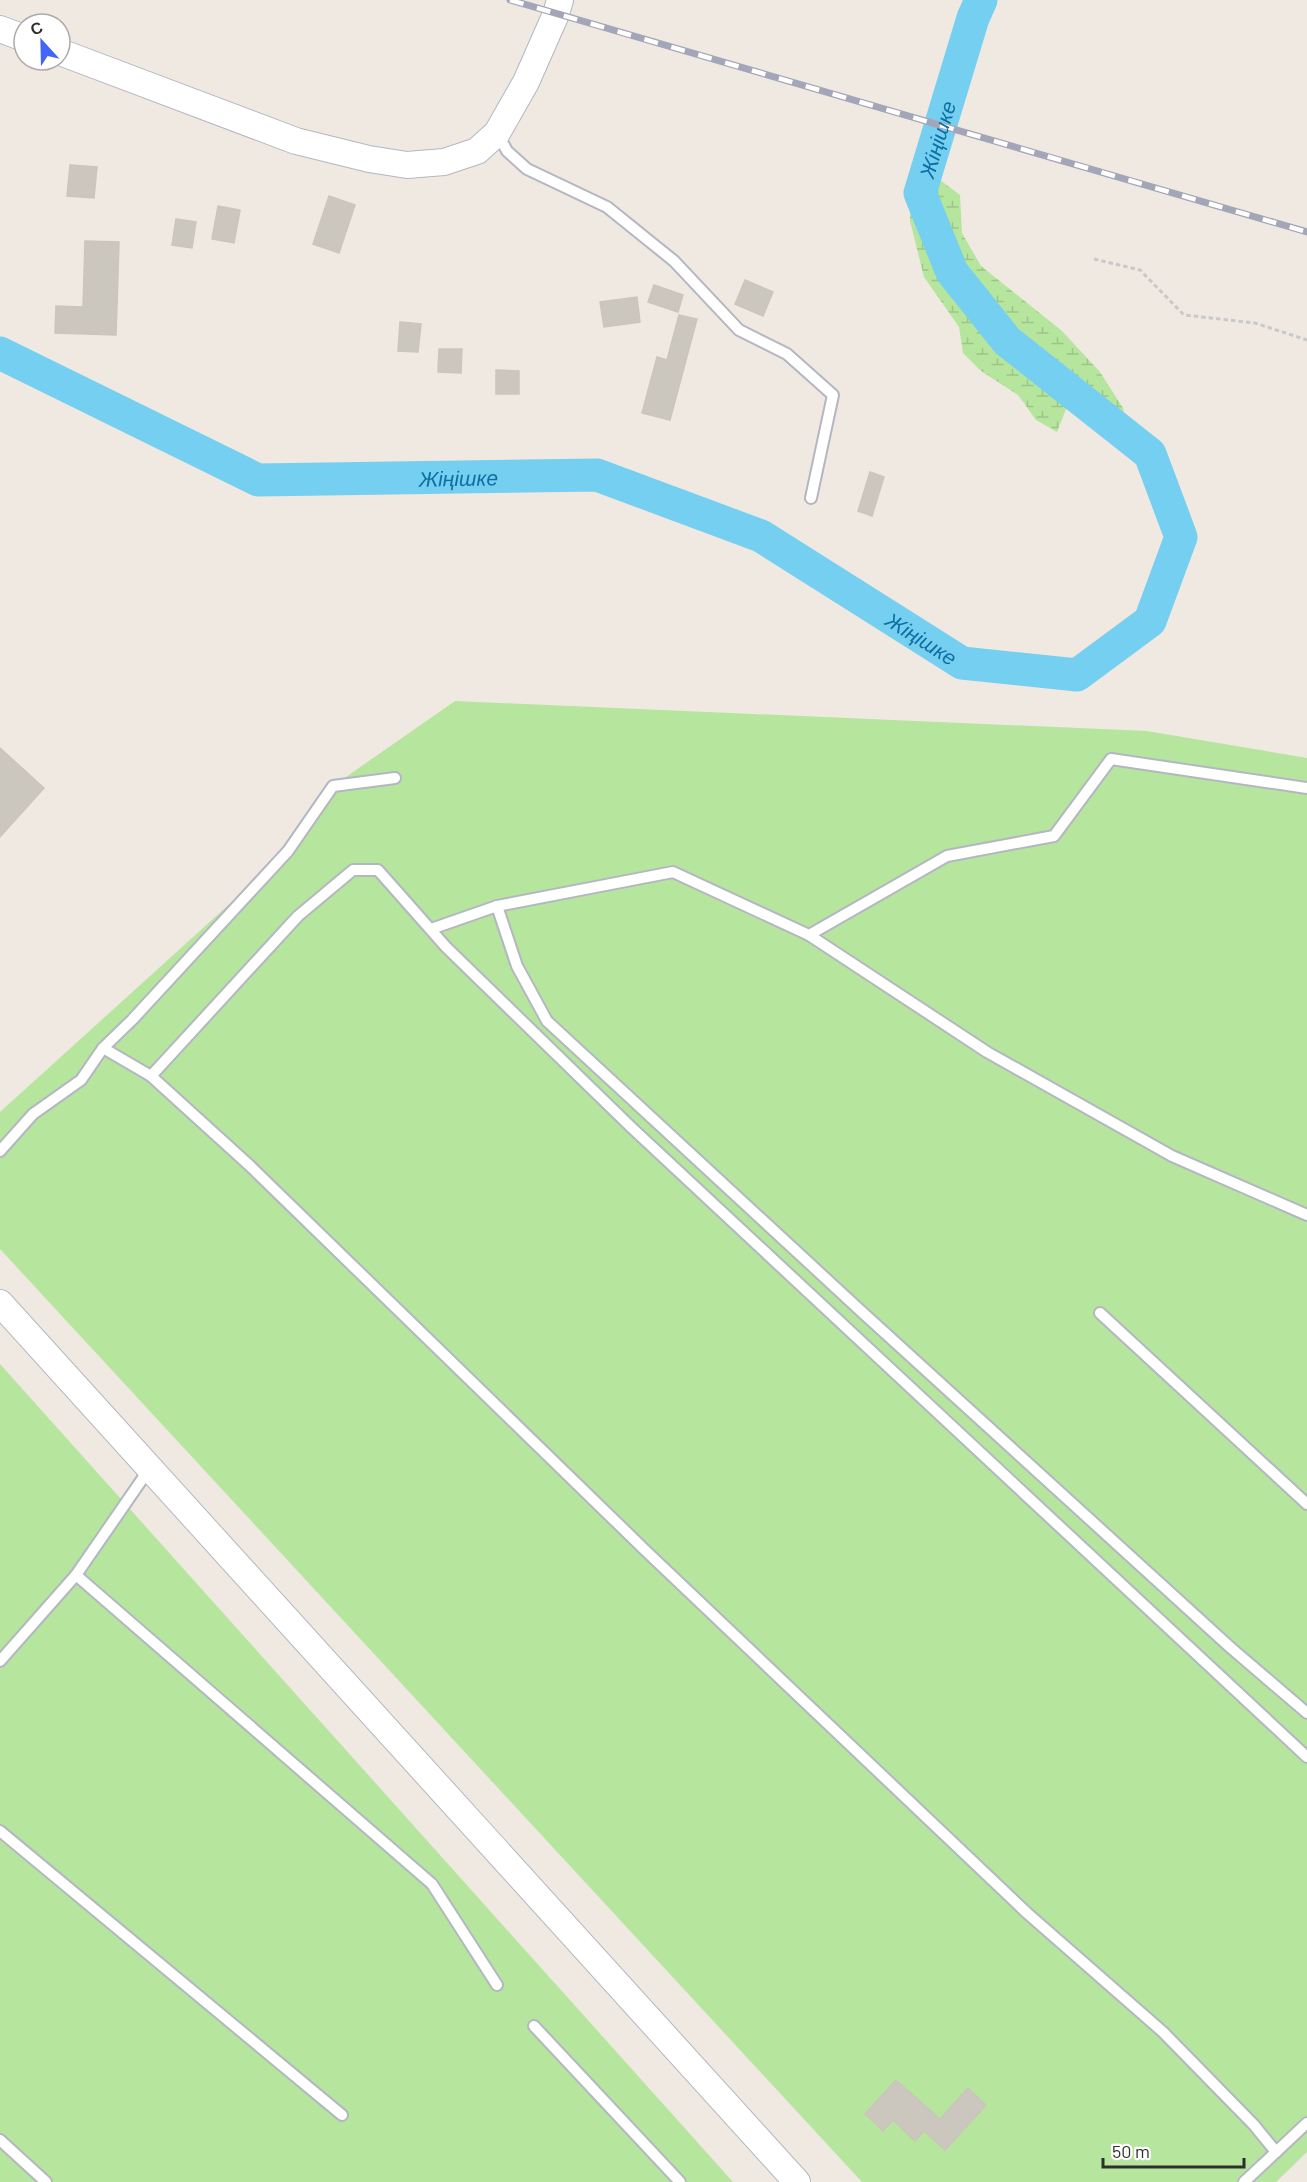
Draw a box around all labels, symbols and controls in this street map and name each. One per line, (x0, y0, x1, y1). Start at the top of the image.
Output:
north arrow (12, 12, 72, 72)
text: С (27, 16, 46, 39)
water label: Жіңішке (913, 98, 960, 182)
water label: Жіңішке (418, 464, 498, 490)
water label: Жіңішке (881, 605, 962, 669)
scale bar (1103, 2131, 1244, 2169)
text: 50 m (1112, 2140, 1150, 2162)

